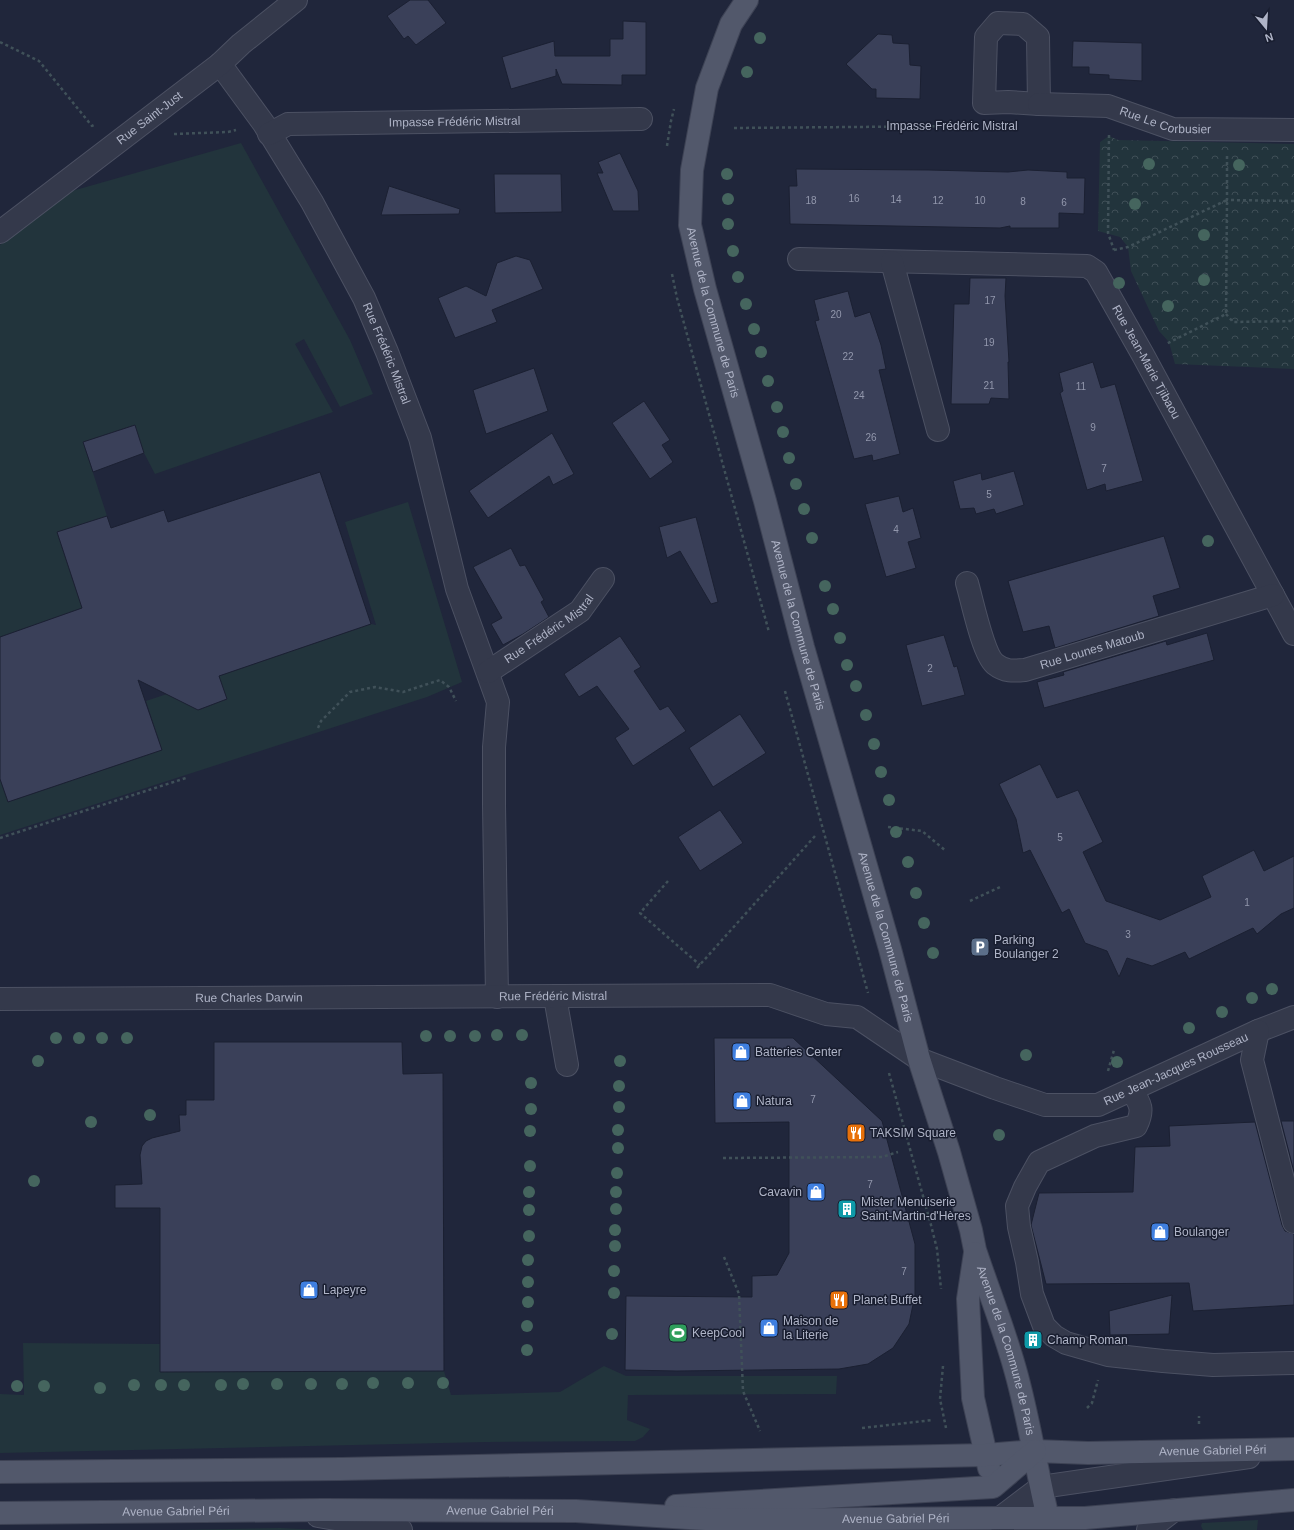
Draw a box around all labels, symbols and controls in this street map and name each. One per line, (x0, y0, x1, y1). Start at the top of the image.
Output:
north arrow (1246, 8, 1286, 48)
text: N (1263, 31, 1275, 44)
street label: Rue Saint-Just (114, 88, 186, 147)
street label: Rue Le Corbusier (1118, 104, 1211, 136)
street label: Impasse Frédéric Mistral (389, 114, 520, 130)
street label: Impasse Frédéric Mistral (886, 119, 1018, 133)
house number: 16 (848, 193, 860, 204)
house number: 14 (890, 194, 902, 205)
house number: 18 (805, 195, 817, 206)
house number: 12 (932, 195, 944, 206)
house number: 10 (974, 195, 986, 206)
house number: 8 (1020, 196, 1026, 207)
house number: 6 (1061, 197, 1067, 208)
street label: Avenue de la Commune de Paris (684, 226, 742, 399)
house number: 17 (984, 295, 996, 306)
street label: Rue Frédéric Mistral (360, 301, 413, 406)
street label: Rue Jean-Marie Tjibaou (1109, 303, 1183, 421)
house number: 20 (830, 309, 842, 320)
house number: 19 (983, 337, 995, 348)
house number: 22 (842, 351, 854, 362)
house number: 21 (983, 380, 995, 391)
house number: 11 (1076, 381, 1087, 392)
house number: 24 (853, 390, 865, 401)
house number: 9 (1090, 422, 1096, 433)
house number: 26 (865, 432, 877, 443)
house number: 7 (1101, 463, 1107, 474)
house number: 5 (986, 489, 992, 500)
house number: 4 (893, 524, 899, 535)
street label: Avenue de la Commune de Paris (768, 538, 828, 712)
street label: Rue Frédéric Mistral (502, 592, 597, 666)
street label: Rue Lounes Matoub (1038, 627, 1146, 672)
house number: 2 (927, 663, 933, 674)
house number: 5 (1057, 832, 1063, 843)
street label: Avenue de la Commune de Paris (855, 850, 916, 1024)
house number: 1 (1244, 897, 1250, 908)
house number: 3 (1125, 929, 1131, 940)
place label: Parking Boulanger 2 (994, 933, 1059, 961)
parking icon: Parking Boulanger 2 (969, 936, 991, 958)
street label: Rue Frédéric Mistral (499, 989, 607, 1003)
street label: Rue Charles Darwin (195, 990, 303, 1005)
street label: Rue Jean-Jacques Rousseau (1101, 1030, 1250, 1108)
shop icon: Batteries Center (730, 1041, 752, 1063)
place label: Batteries Center (755, 1045, 842, 1059)
shop icon: Natura (731, 1090, 753, 1112)
place label: Natura (756, 1094, 792, 1108)
house number: 7 (810, 1094, 816, 1105)
restaurant icon: TAKSIM Square (845, 1122, 867, 1144)
place label: TAKSIM Square (870, 1126, 956, 1140)
house number: 7 (867, 1179, 873, 1190)
shop icon: Cavavin (805, 1181, 827, 1203)
place label: Cavavin (759, 1185, 802, 1199)
place label: Mister Menuiserie Saint-Martin-d'Hères (861, 1195, 971, 1223)
building icon: Mister Menuiserie Saint-Martin-d'Hères (836, 1198, 858, 1220)
shop icon: Boulanger (1149, 1221, 1171, 1243)
place label: Boulanger (1174, 1225, 1229, 1239)
street label: Avenue de la Commune de Paris (974, 1264, 1037, 1436)
house number: 7 (901, 1266, 907, 1277)
shop icon: Lapeyre (298, 1279, 320, 1301)
place label: Lapeyre (323, 1283, 367, 1297)
restaurant icon: Planet Buffet (828, 1289, 850, 1311)
place label: Planet Buffet (853, 1293, 922, 1307)
place label: Maison de la Literie (783, 1314, 839, 1342)
shop icon: Maison de la Literie (758, 1317, 780, 1339)
sports icon: KeepCool (667, 1322, 689, 1344)
place label: KeepCool (692, 1326, 745, 1340)
building icon: Champ Roman (1022, 1329, 1044, 1351)
place label: Champ Roman (1047, 1333, 1128, 1347)
street label: Avenue Gabriel Péri (1159, 1443, 1266, 1459)
street label: Avenue Gabriel Péri (446, 1503, 554, 1518)
street label: Avenue Gabriel Péri (122, 1504, 230, 1519)
street label: Avenue Gabriel Péri (842, 1511, 949, 1526)

